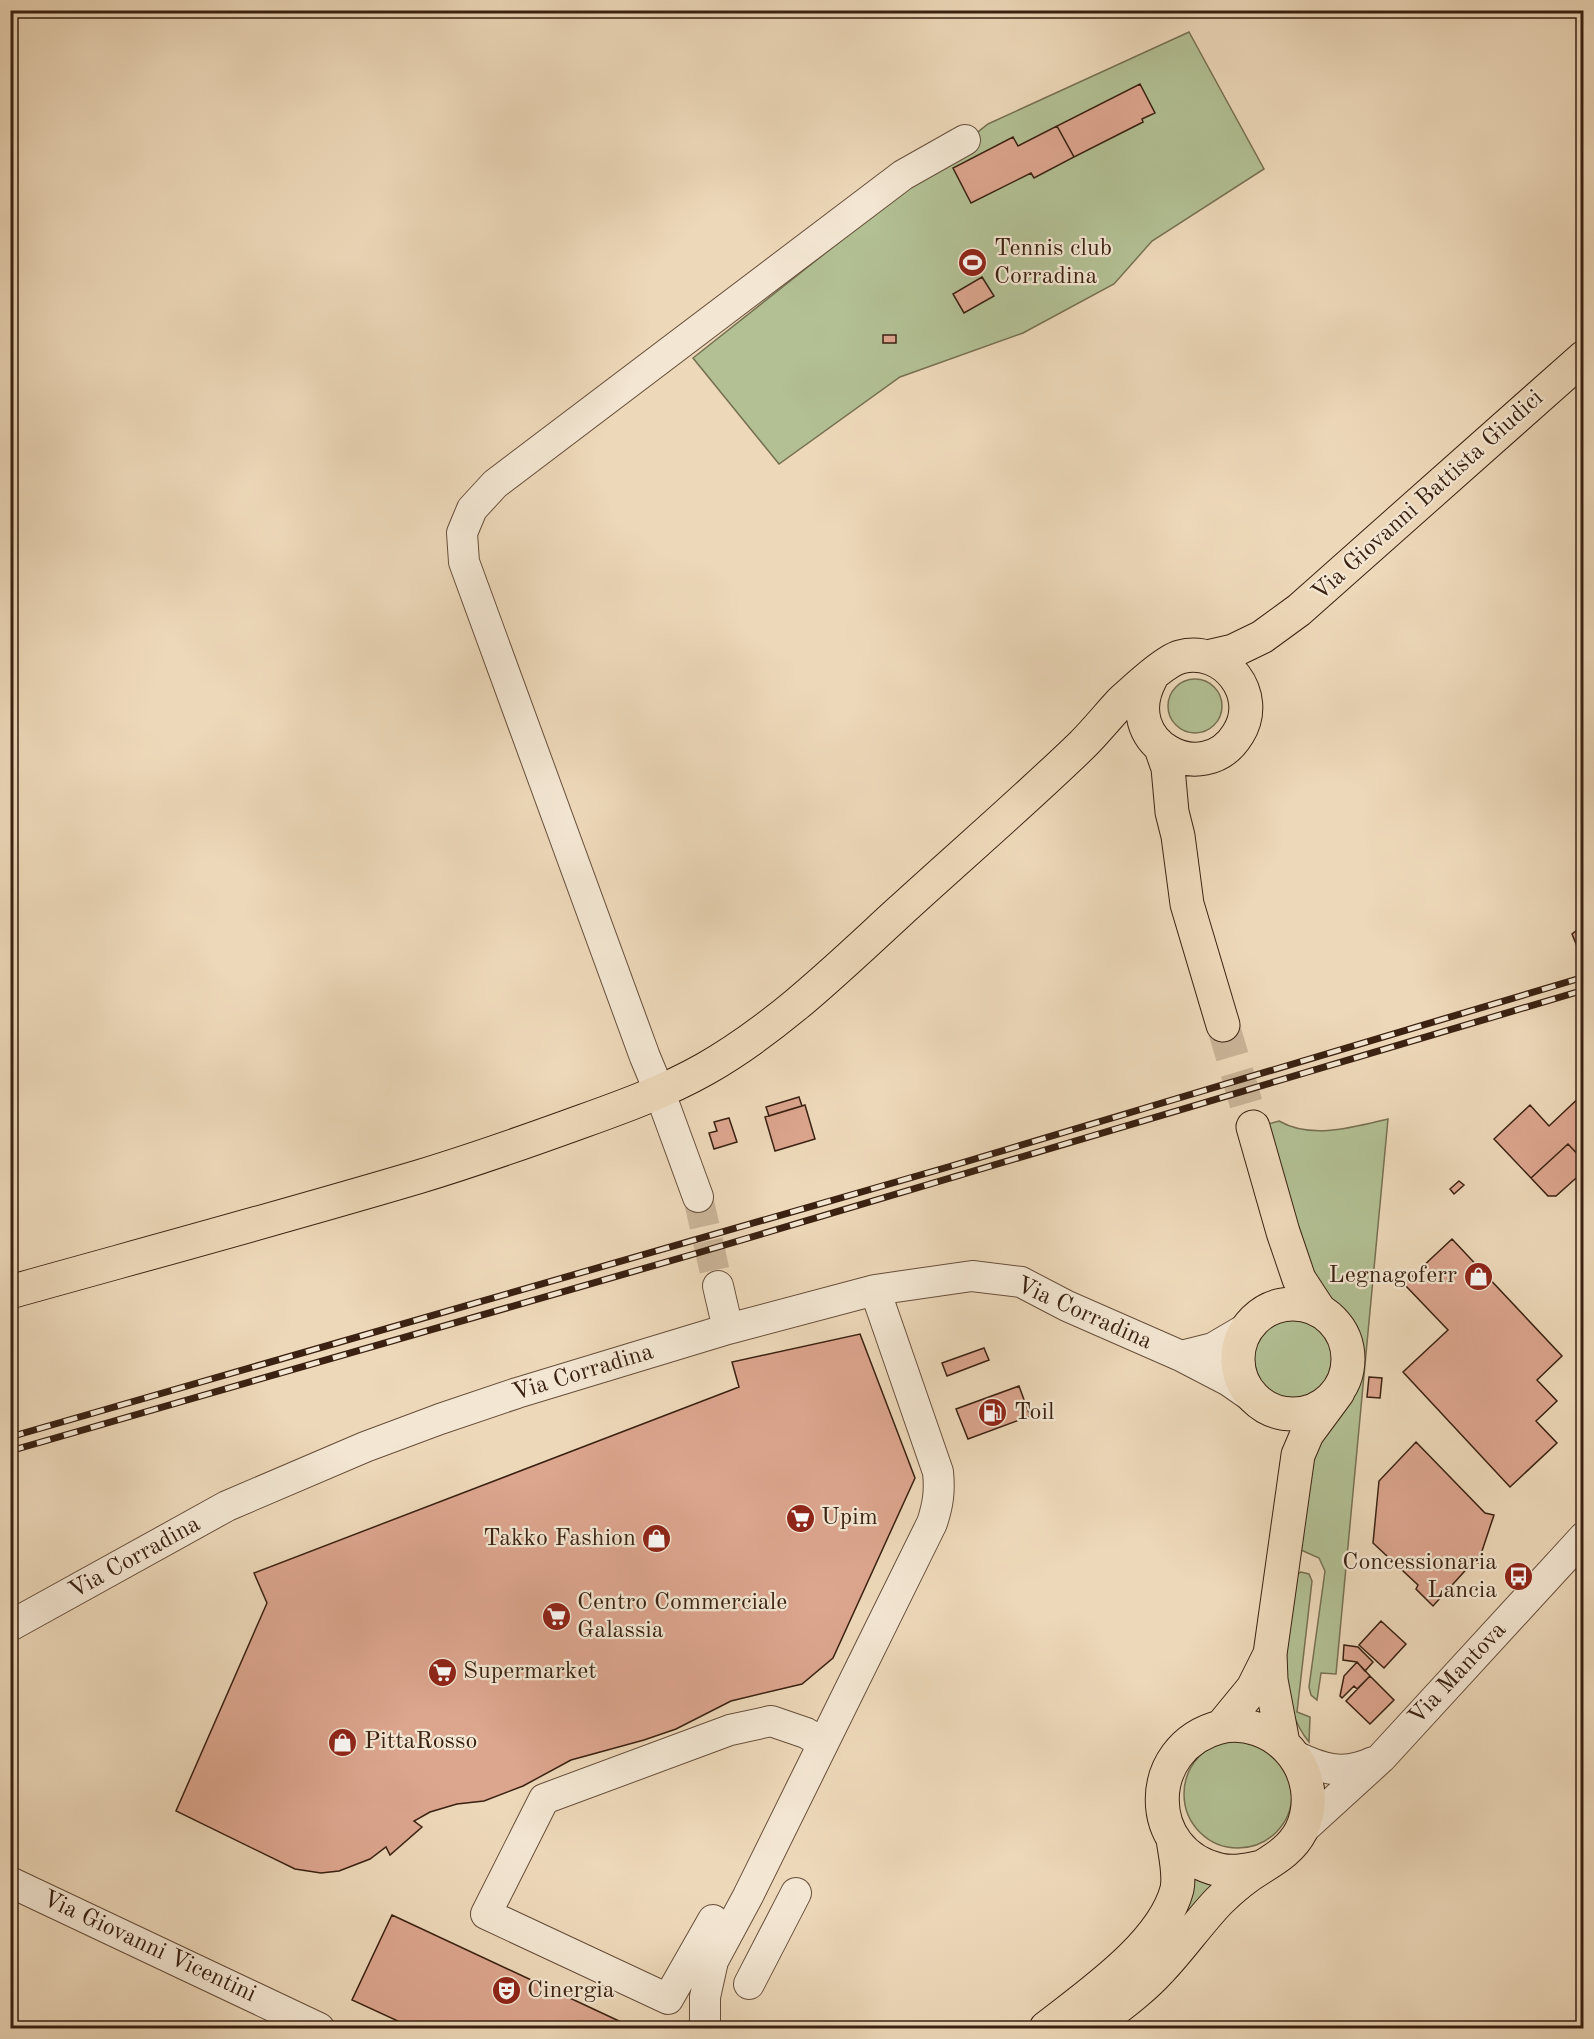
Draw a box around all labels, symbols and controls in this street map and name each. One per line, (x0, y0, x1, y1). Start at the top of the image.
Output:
place label: Tennis club Corradina (994, 237, 1112, 289)
sports icon: Tennis club Corradina (957, 247, 989, 279)
street label: Via Giovanni Battista Giudici (1308, 386, 1548, 606)
shop icon: Legnagoferr (1462, 1260, 1494, 1292)
place label: Legnagoferr (1329, 1264, 1457, 1288)
street label: Via Corradina (1012, 1273, 1156, 1355)
street label: Via Corradina (510, 1340, 656, 1406)
fuel station icon: Toil (977, 1397, 1009, 1429)
place label: Toil (1014, 1401, 1054, 1425)
supermarket icon: Upim (784, 1502, 816, 1534)
place label: Upim (821, 1506, 878, 1530)
street label: Via Corradina (65, 1512, 205, 1604)
shop icon: Takko Fashion (641, 1523, 673, 1555)
place label: Takko Fashion (483, 1527, 636, 1551)
place label: Concessionaria Lancia (1342, 1551, 1497, 1603)
bus stop icon: Concessionaria Lancia (1502, 1561, 1534, 1593)
place label: Centro Commerciale Galassia (577, 1591, 787, 1643)
supermarket icon: Centro Commerciale Galassia (540, 1601, 572, 1633)
street label: Via Mantova (1405, 1618, 1511, 1730)
supermarket icon: Supermarket (426, 1656, 458, 1688)
place label: Supermarket (463, 1660, 597, 1684)
shop icon: PittaRosso (327, 1726, 359, 1758)
place label: PittaRosso (364, 1730, 477, 1754)
street label: Via Giovanni Vicentini (38, 1887, 260, 2007)
theatre icon: Cinergia (490, 1975, 522, 2007)
place label: Cinergia (527, 1979, 615, 2003)

